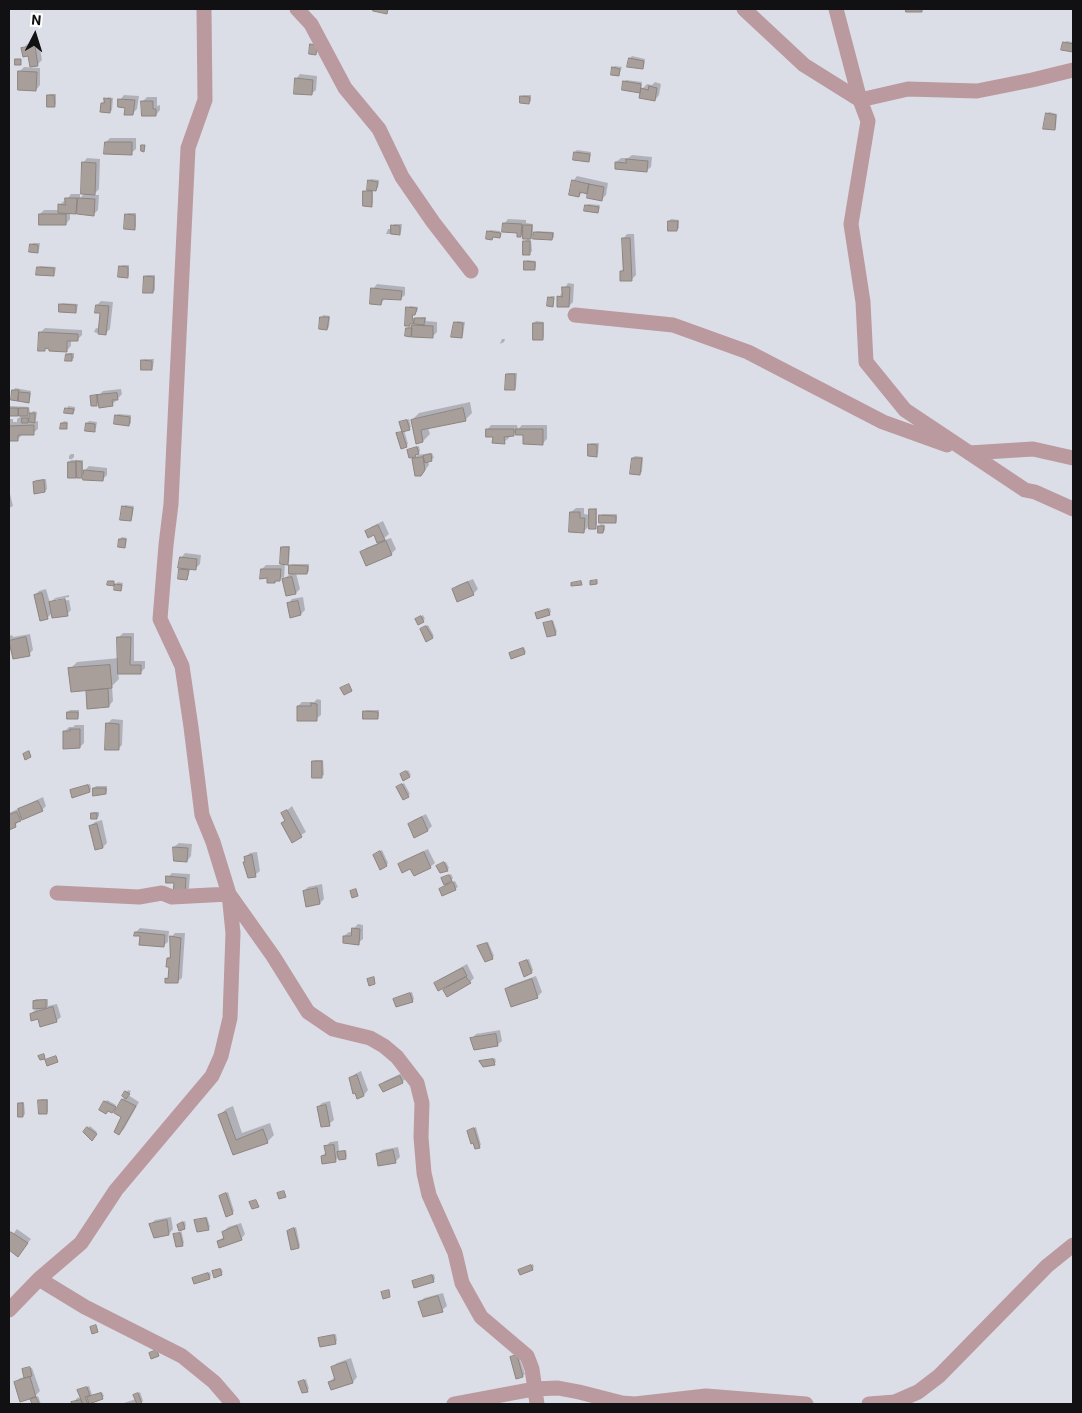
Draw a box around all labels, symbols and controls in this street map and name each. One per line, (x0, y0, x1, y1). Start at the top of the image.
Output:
north arrow (10, 10, 60, 60)
text: N (31, 12, 42, 28)

